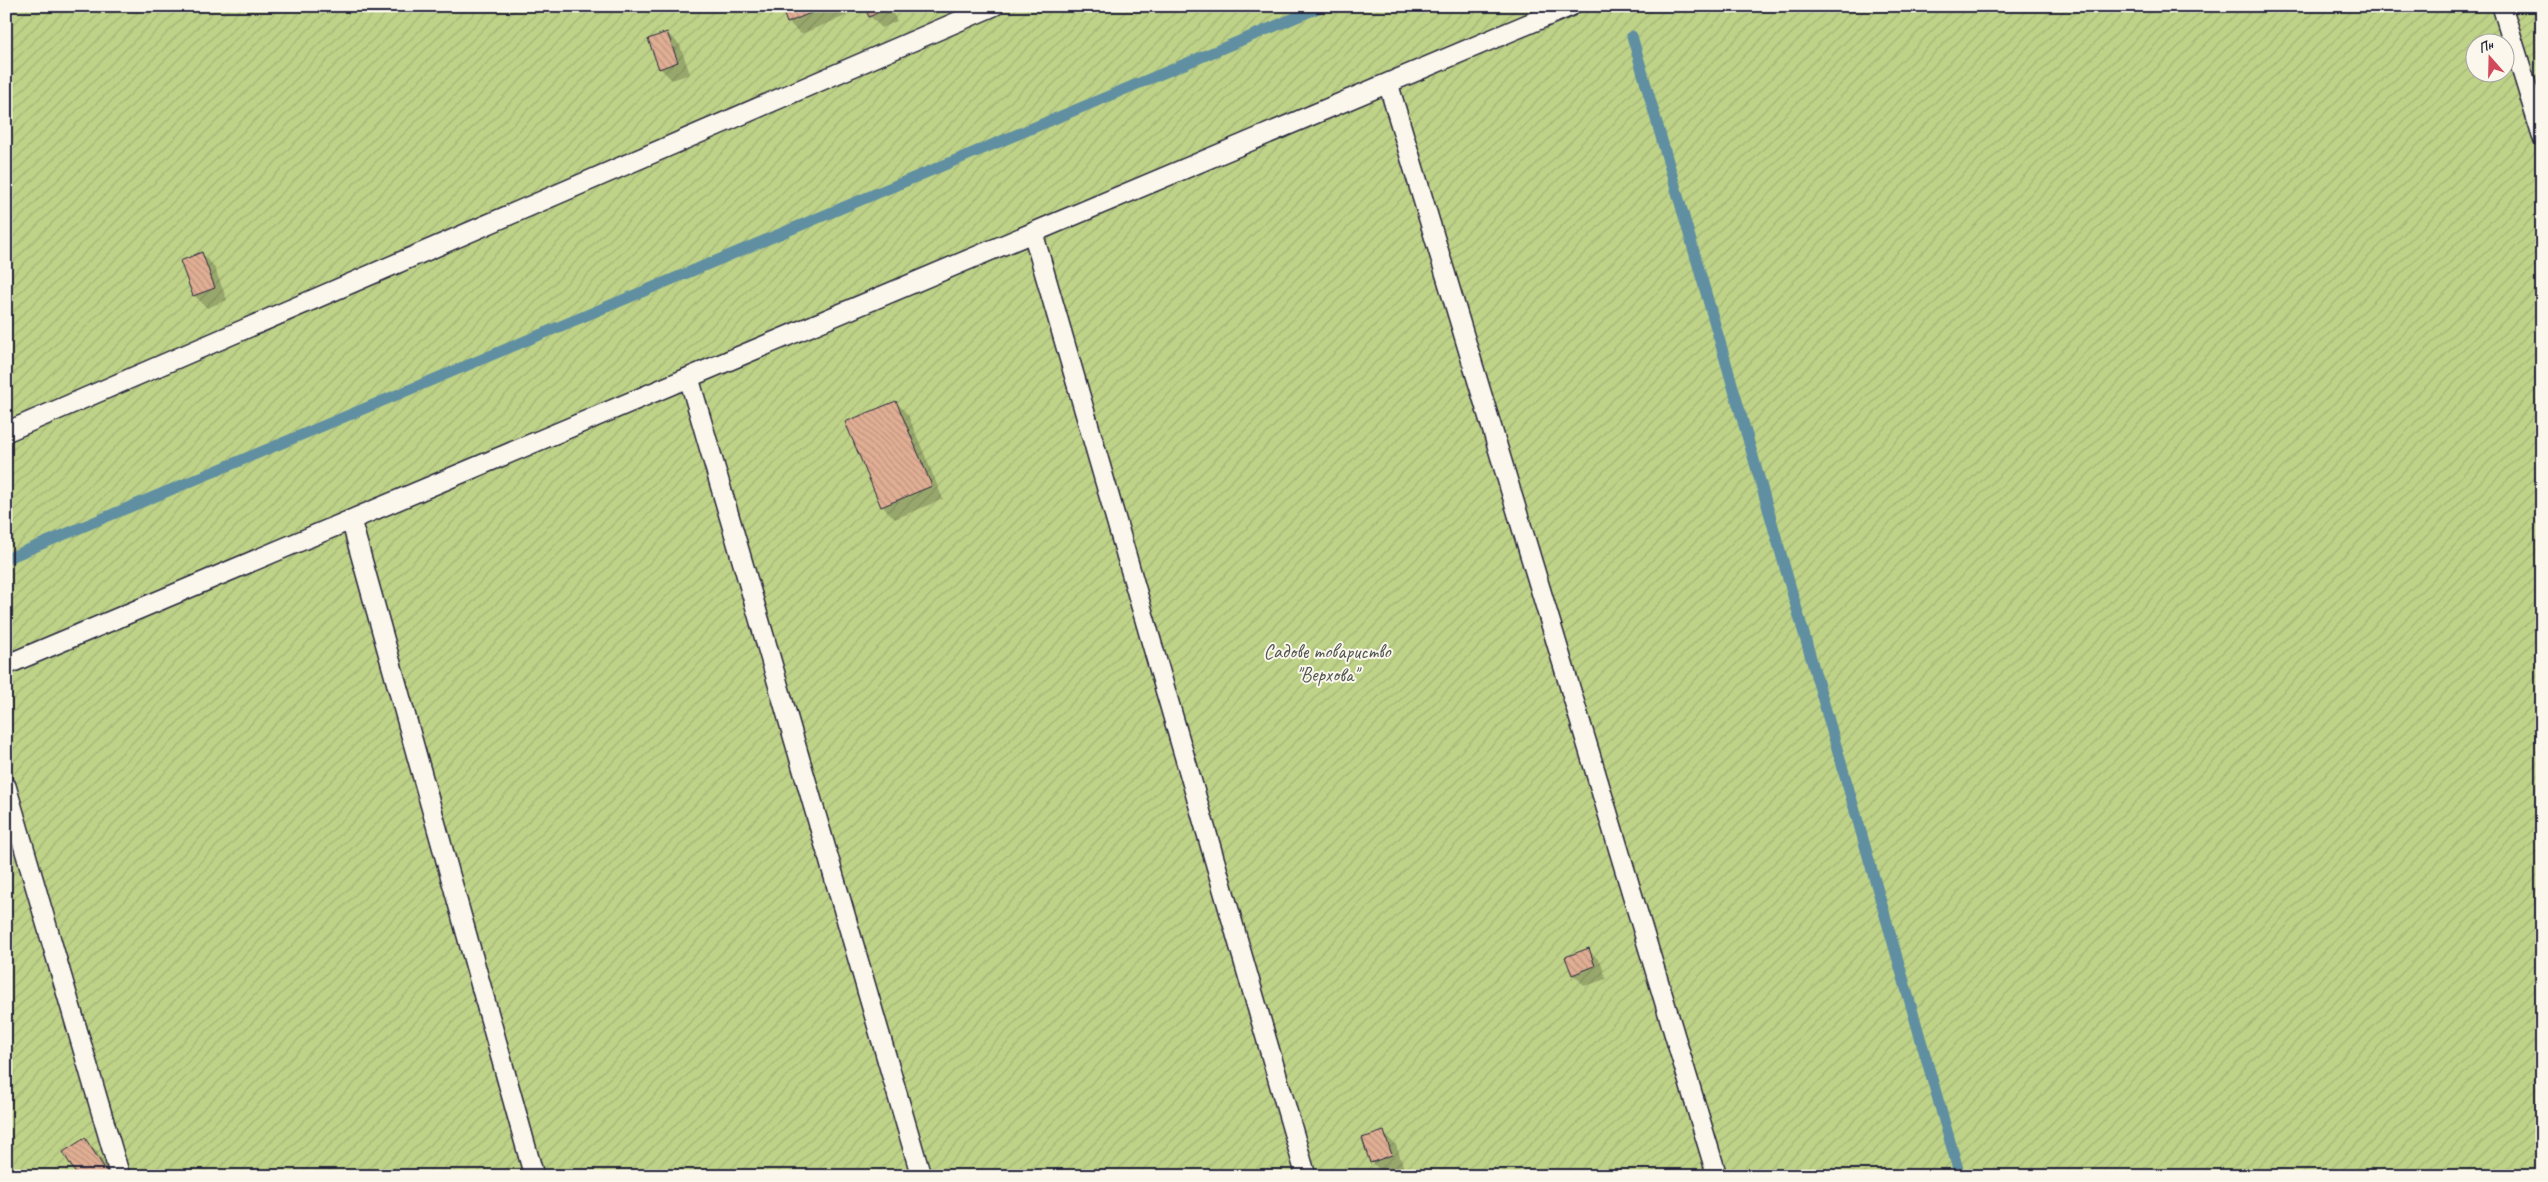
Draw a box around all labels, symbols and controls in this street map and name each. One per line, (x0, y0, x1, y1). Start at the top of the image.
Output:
north arrow (2466, 32, 2516, 82)
text: Пн (2476, 35, 2496, 57)
park label: Садове товариство "Верхова" (1263, 639, 1391, 687)

